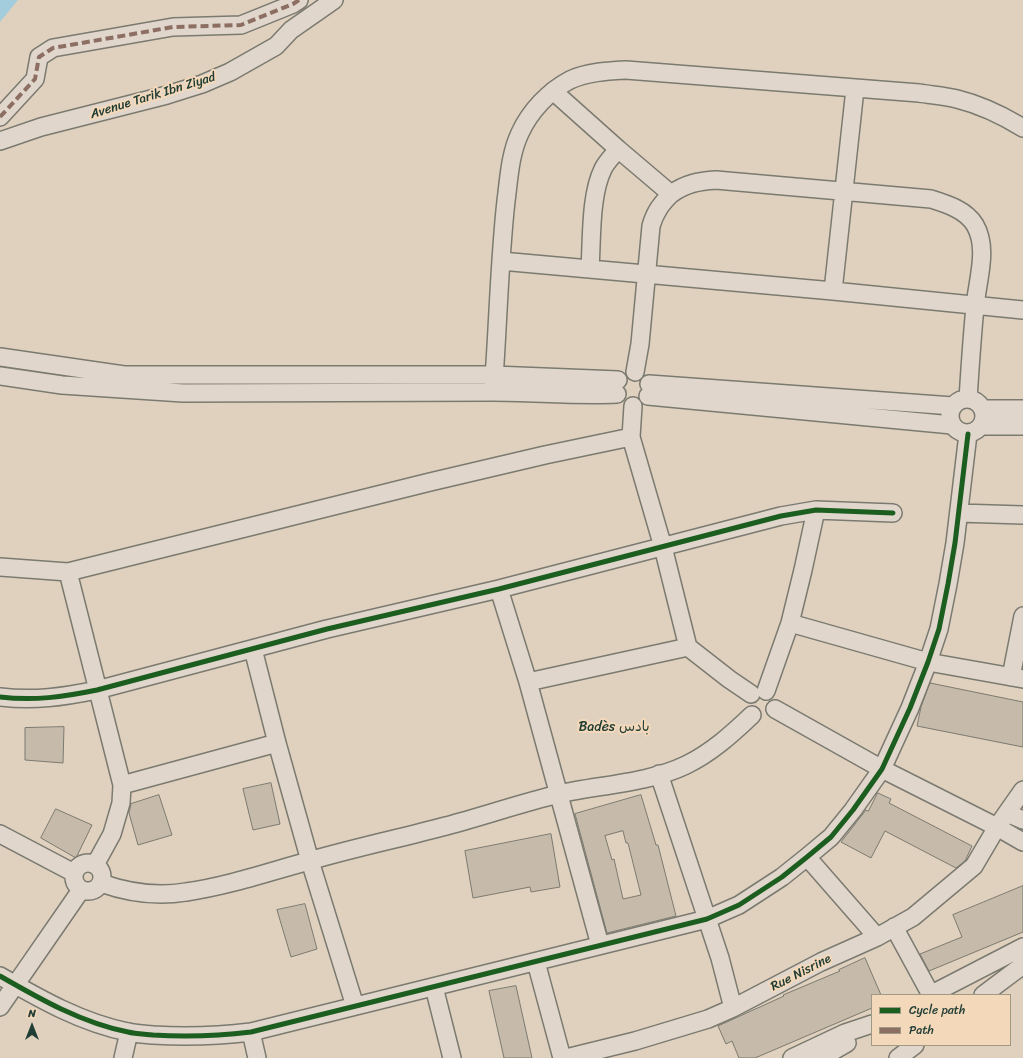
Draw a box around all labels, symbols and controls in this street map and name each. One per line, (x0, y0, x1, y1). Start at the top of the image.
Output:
street label: Avenue Tarik Ibn Ziyad (89, 70, 217, 122)
district label: Badès بادس (578, 719, 650, 735)
street label: Rue Nisrine (768, 951, 834, 995)
legend (871, 994, 1011, 1046)
text: Cycle path (909, 999, 965, 1021)
text: N (28, 1004, 36, 1023)
north arrow (12, 1006, 52, 1046)
text: Path (909, 1019, 934, 1041)

